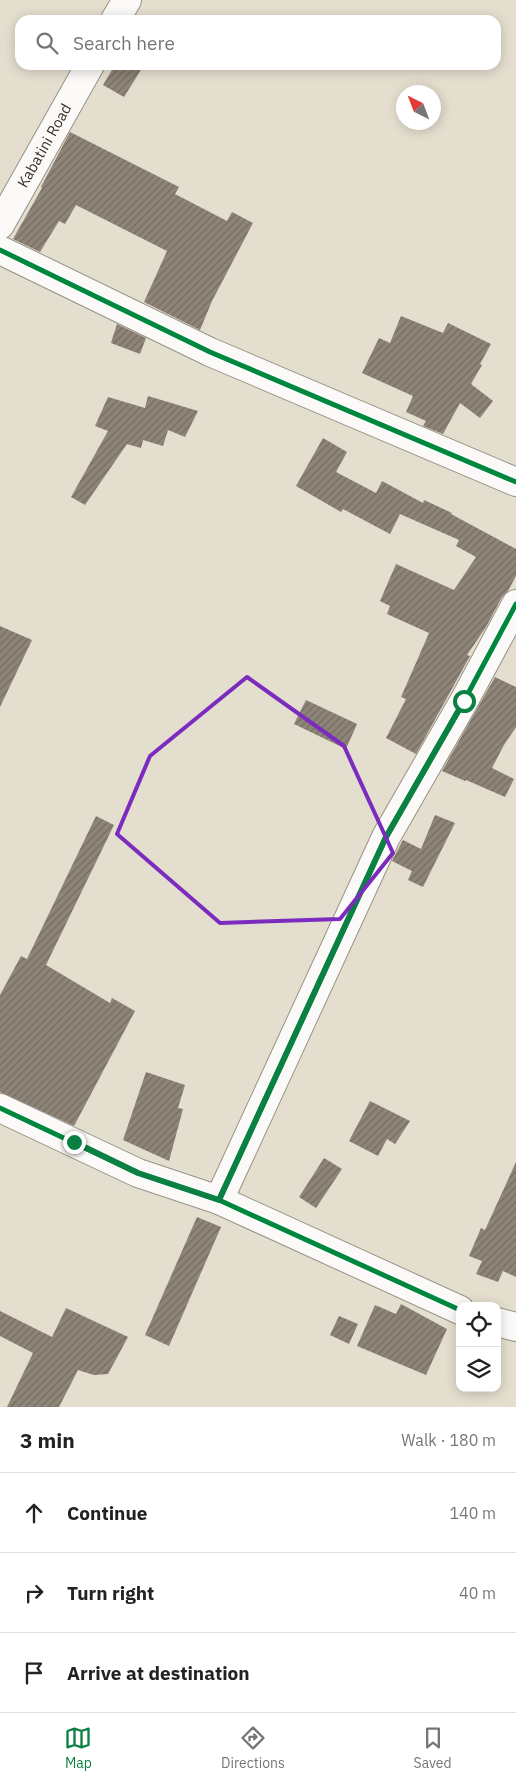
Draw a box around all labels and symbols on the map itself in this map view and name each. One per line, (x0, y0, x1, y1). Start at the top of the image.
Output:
north arrow (396, 85, 441, 130)
street label: Kabatini Road (13, 100, 75, 191)
route start (453, 690, 476, 713)
route end (63, 1131, 86, 1154)

